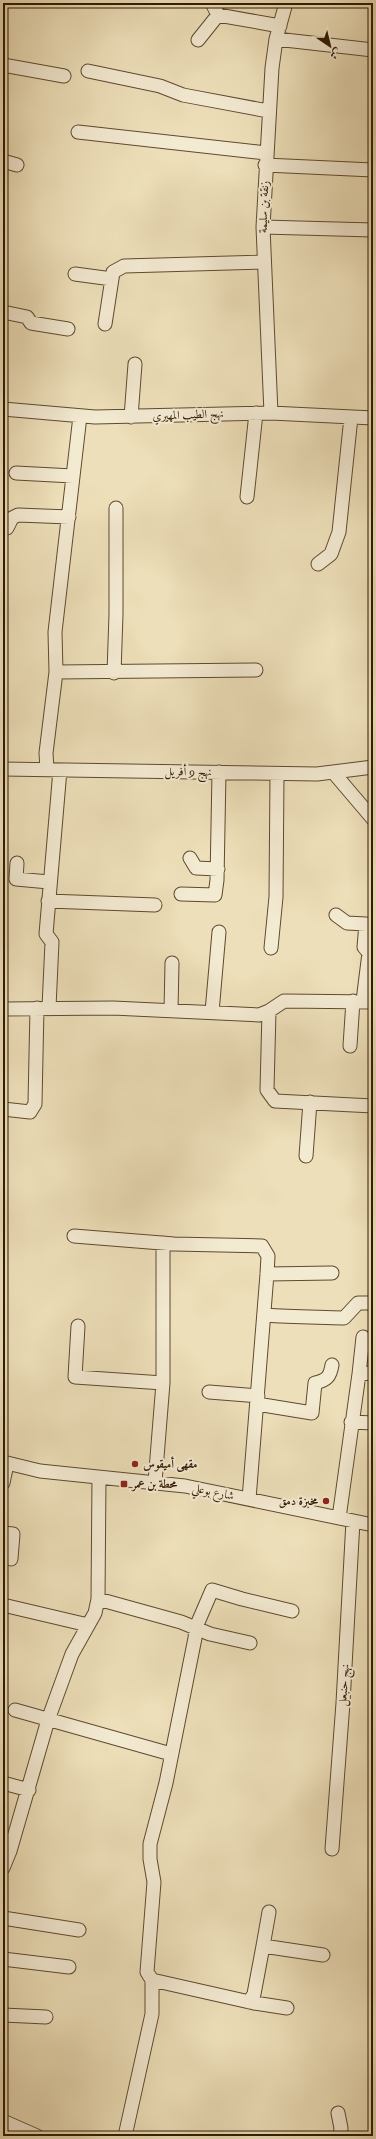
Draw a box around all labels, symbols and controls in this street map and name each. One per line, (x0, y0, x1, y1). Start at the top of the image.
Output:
north arrow (310, 26, 350, 66)
text: ش (327, 45, 344, 62)
street label: زنقة بن سليمة (256, 180, 272, 233)
street label: نهج الطيب المهيري (152, 406, 224, 427)
street label: نهج 9 أفريل (164, 763, 212, 783)
place label: مقهى أميقوس (143, 1456, 198, 1472)
marker: مقهى أميقوس (130, 1459, 140, 1469)
place label: محطة بن عمر (130, 1477, 178, 1492)
marker: محطة بن عمر (119, 1479, 129, 1489)
street label: شارع بوعلي (190, 1480, 236, 1508)
place label: مخبزة دمق (279, 1494, 319, 1509)
marker: مخبزة دمق (321, 1496, 331, 1506)
street label: نهج حنبعل (335, 1663, 356, 1707)

